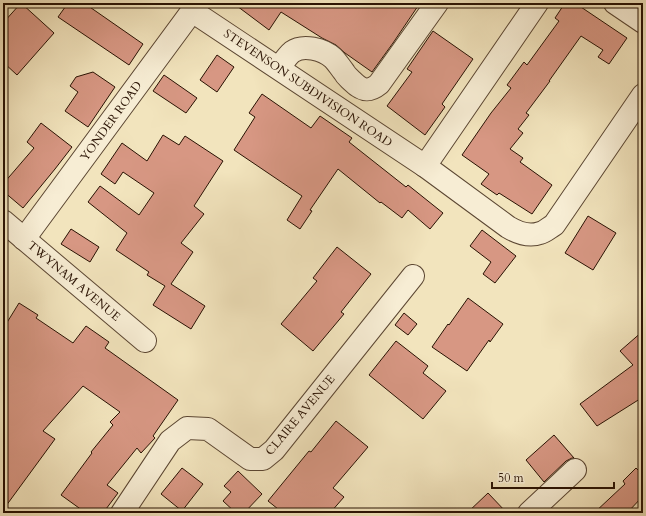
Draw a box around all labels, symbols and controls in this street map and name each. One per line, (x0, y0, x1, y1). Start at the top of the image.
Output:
street label: STEVENSON SUBDIVISION ROAD (221, 25, 396, 151)
street label: YONDER ROAD (77, 78, 146, 164)
street label: TWYNAM AVENUE (24, 237, 124, 325)
street label: CLAIRE AVENUE (262, 371, 338, 459)
scale bar (492, 464, 614, 490)
text: 50 m (498, 470, 525, 486)

